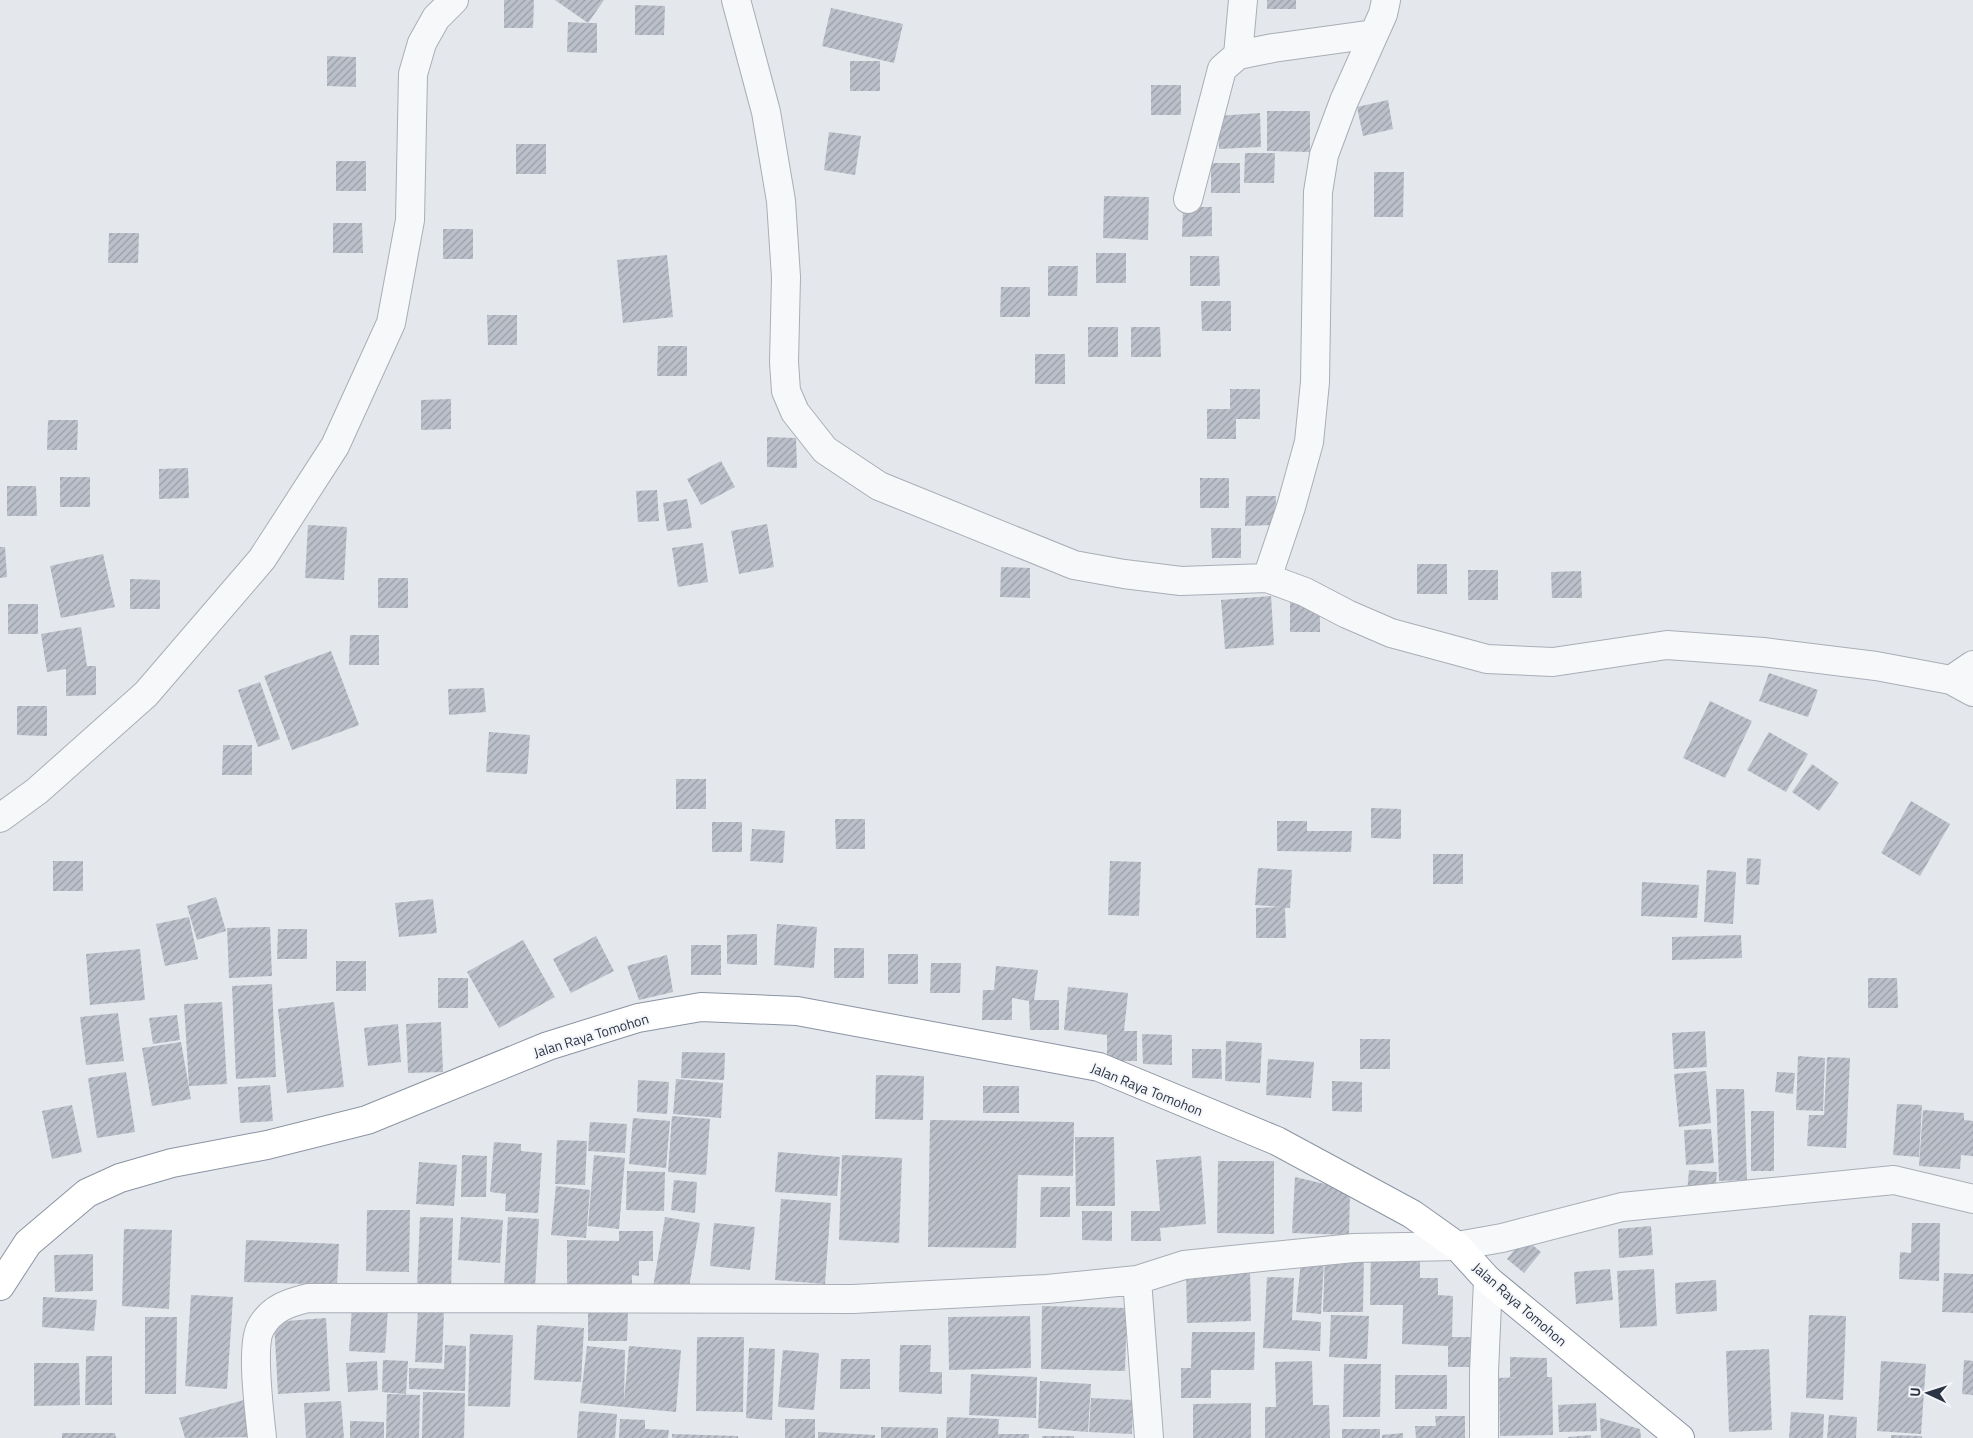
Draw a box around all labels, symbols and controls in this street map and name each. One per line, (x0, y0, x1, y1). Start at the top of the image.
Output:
street label: Jalan Raya Tomohon (531, 1008, 651, 1062)
street label: Jalan Raya Tomohon (1088, 1057, 1206, 1121)
street label: Jalan Raya Tomohon (1468, 1257, 1572, 1351)
north arrow (1903, 1368, 1953, 1418)
text: U (1904, 1387, 1925, 1397)

